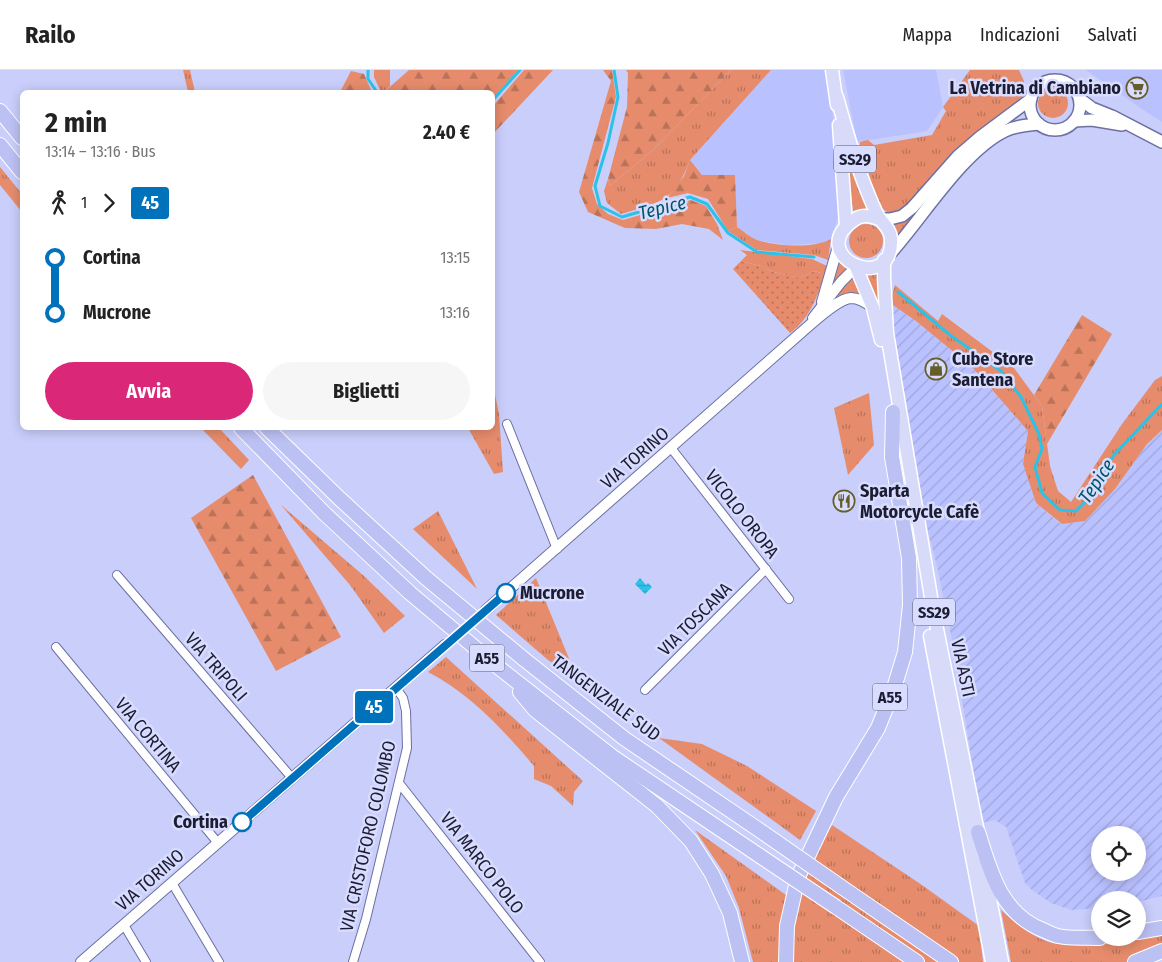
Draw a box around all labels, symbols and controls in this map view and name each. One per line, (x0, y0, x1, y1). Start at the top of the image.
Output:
text: Railo (25, 21, 76, 49)
text: Mappa (903, 24, 952, 46)
text: Indicazioni (980, 24, 1060, 46)
text: Salvati (1088, 24, 1137, 46)
supermarket icon: La Vetrina di Cambiano (1125, 76, 1149, 100)
place label: La Vetrina di Cambiano (950, 77, 1121, 99)
text: 2 min (45, 106, 107, 139)
text: 2.40 € (423, 121, 470, 144)
text: 13:14 – 13:16 · Bus (45, 142, 156, 161)
road number: SS29 (834, 146, 876, 172)
icon: walk (45, 189, 73, 217)
icon: forward (95, 189, 123, 217)
water label: Tepice (636, 190, 688, 224)
text: 45 (141, 192, 159, 214)
text: 1 (81, 193, 87, 212)
text: Cortina (83, 246, 141, 269)
text: 13:15 (440, 248, 470, 267)
text: Mucrone (83, 301, 151, 324)
text: 13:16 (440, 303, 470, 322)
place label: Cube Store Santena (952, 348, 1033, 391)
shop icon: Cube Store Santena (924, 357, 948, 381)
button: Avvia (45, 362, 253, 420)
button: Biglietti (263, 362, 470, 420)
street label: VIA TORINO (596, 422, 674, 494)
water label: Tepice (1073, 455, 1119, 508)
street label: VICOLO OROPA (700, 465, 784, 563)
place label: Sparta Motorcycle Cafè (860, 480, 979, 523)
restaurant icon: Sparta Motorcycle Cafè (832, 489, 856, 513)
street label: VIA TOSCANA (654, 577, 737, 660)
place label: Mucrone (520, 582, 584, 604)
marker: Mucrone (496, 583, 516, 603)
road number: SS29 (913, 598, 955, 626)
street label: VIA TRIPOLI (180, 628, 252, 706)
street label: VIA ASTI (946, 637, 980, 699)
road number: A55 (470, 644, 504, 672)
street label: TANGENZIALE SUD (547, 650, 665, 746)
road number: A55 (872, 684, 908, 710)
line badge: 45 (352, 691, 396, 723)
street label: VIA CORTINA (110, 693, 186, 777)
text: 45 (365, 696, 383, 718)
street label: VIA CRISTOFORO COLOMBO (335, 738, 401, 934)
street label: VIA MARCO POLO (435, 808, 529, 918)
place label: Cortina (173, 811, 228, 833)
marker: Cortina (232, 812, 252, 832)
map controls (1091, 826, 1146, 946)
button: locate (1091, 826, 1146, 881)
street label: VIA TORINO (111, 844, 189, 916)
button: layers (1091, 891, 1146, 946)

